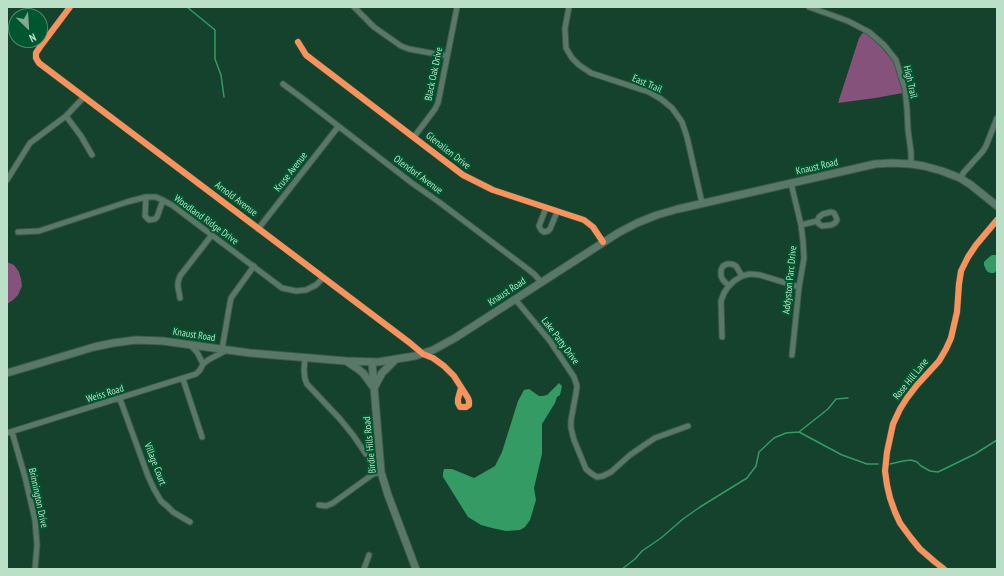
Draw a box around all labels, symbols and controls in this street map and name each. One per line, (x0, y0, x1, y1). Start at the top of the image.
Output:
north arrow (8, 8, 48, 48)
text: N (27, 30, 38, 46)
street label: Black Oak Drive (422, 46, 446, 102)
street label: High Trail (900, 64, 920, 100)
street label: East Trail (630, 72, 664, 96)
street label: Glenallen Drive (423, 130, 473, 172)
street label: Kruse Avenue (272, 150, 310, 194)
street label: Olendorf Avenue (391, 153, 445, 197)
street label: Knaust Road (795, 156, 839, 178)
street label: Arnold Avenue (212, 179, 260, 219)
street label: Woodland Ridge Drive (172, 193, 240, 247)
street label: Addyston Parc Drive (780, 245, 800, 315)
street label: Knaust Road (486, 275, 528, 309)
street label: Lake Patty Drive (538, 315, 582, 367)
street label: Knaust Road (172, 326, 216, 344)
street label: Rose Hill Lane (891, 356, 931, 402)
street label: Weiss Road (85, 383, 125, 405)
street label: Birdie Hills Road (361, 416, 379, 474)
street label: Village Court (141, 441, 169, 487)
street label: Brinnington Drive (26, 467, 50, 529)

